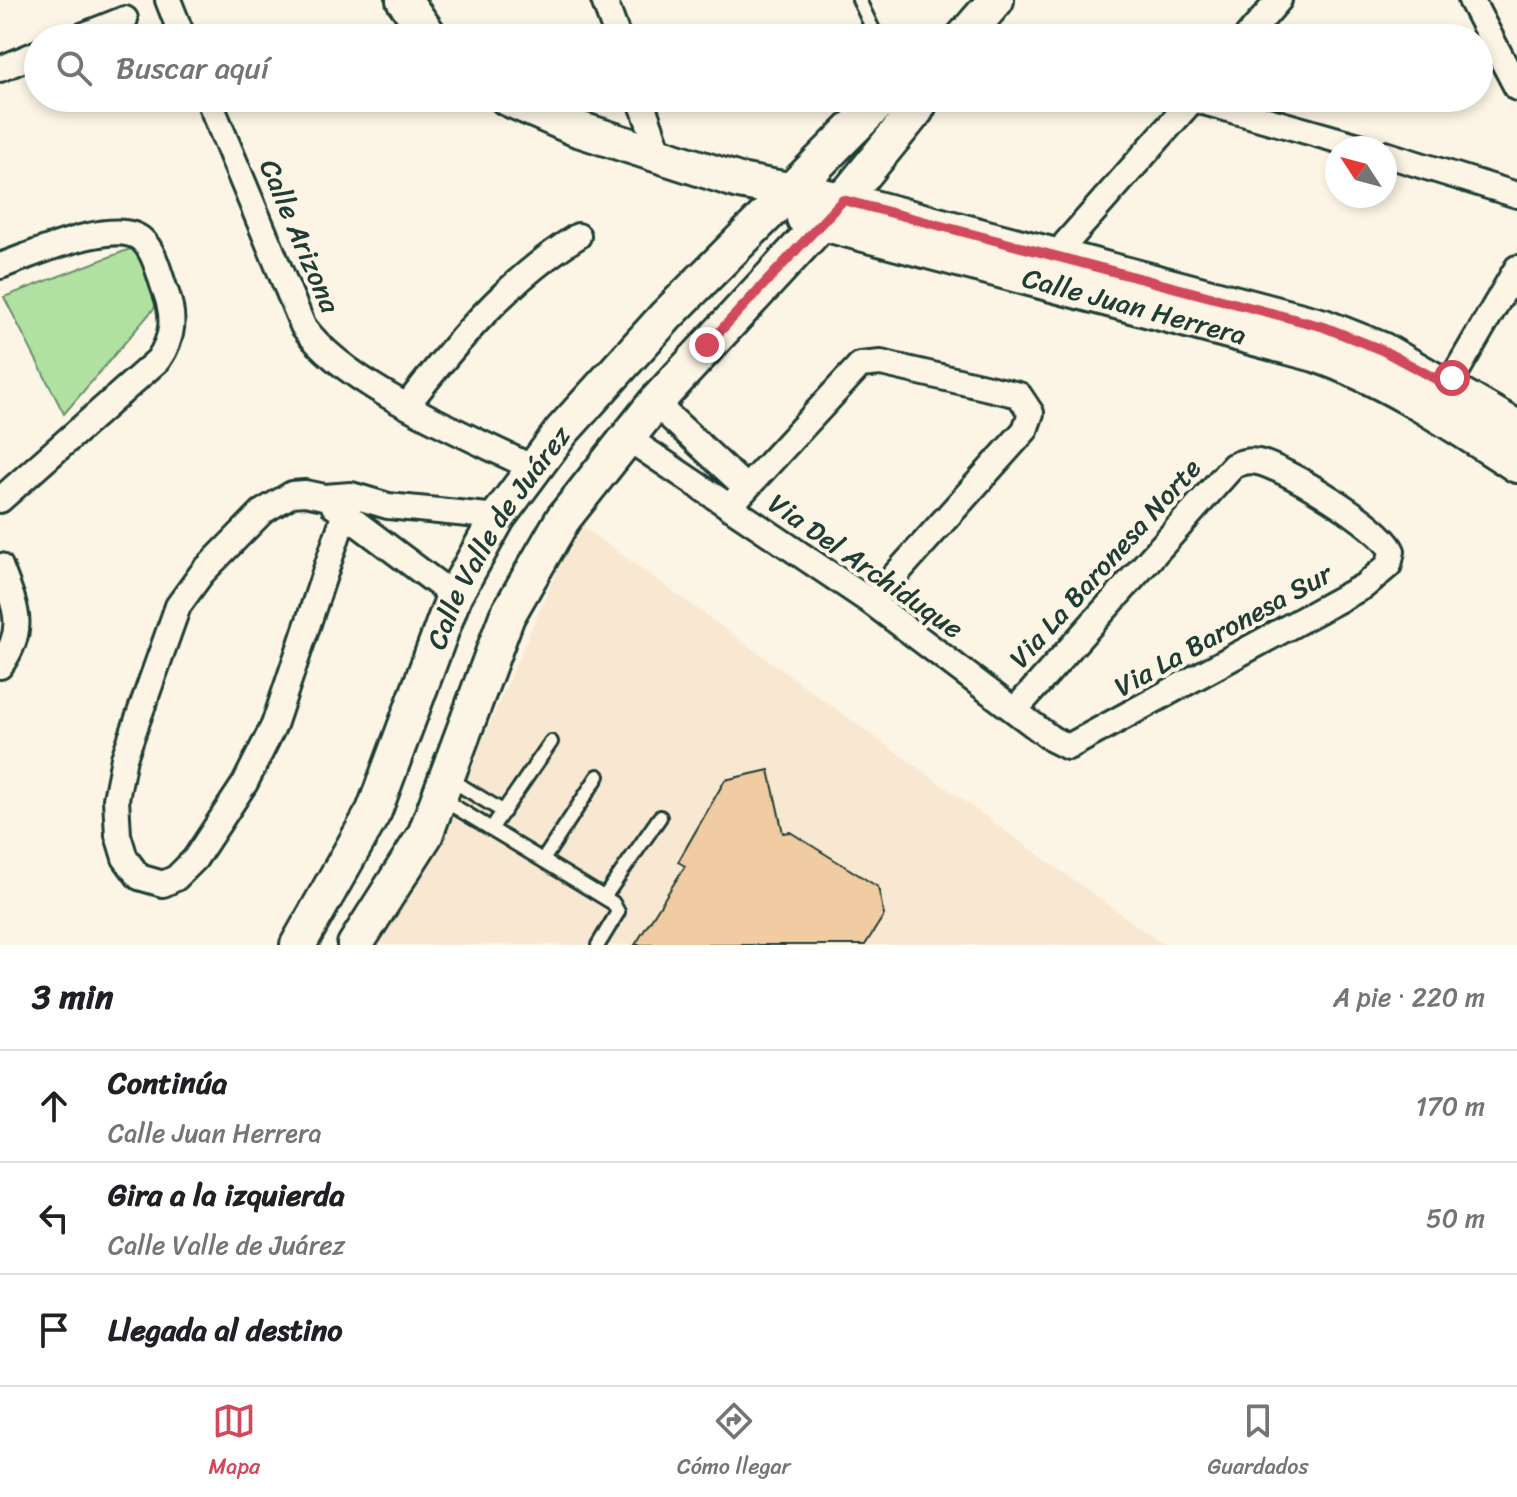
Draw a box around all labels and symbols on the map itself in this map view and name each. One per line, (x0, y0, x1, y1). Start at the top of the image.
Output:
north arrow (1325, 136, 1397, 208)
street label: Calle Arizona (246, 151, 355, 322)
street label: Calle Juan Herrera (1017, 253, 1252, 359)
route end (689, 327, 725, 363)
route start (1434, 360, 1470, 396)
street label: Calle Valle de Juárez (412, 414, 584, 656)
street label: Via La Baronesa Norte (996, 446, 1214, 680)
street label: Via Del Archiduque (758, 480, 974, 652)
street label: Via La Baronesa Sur (1105, 549, 1343, 710)

